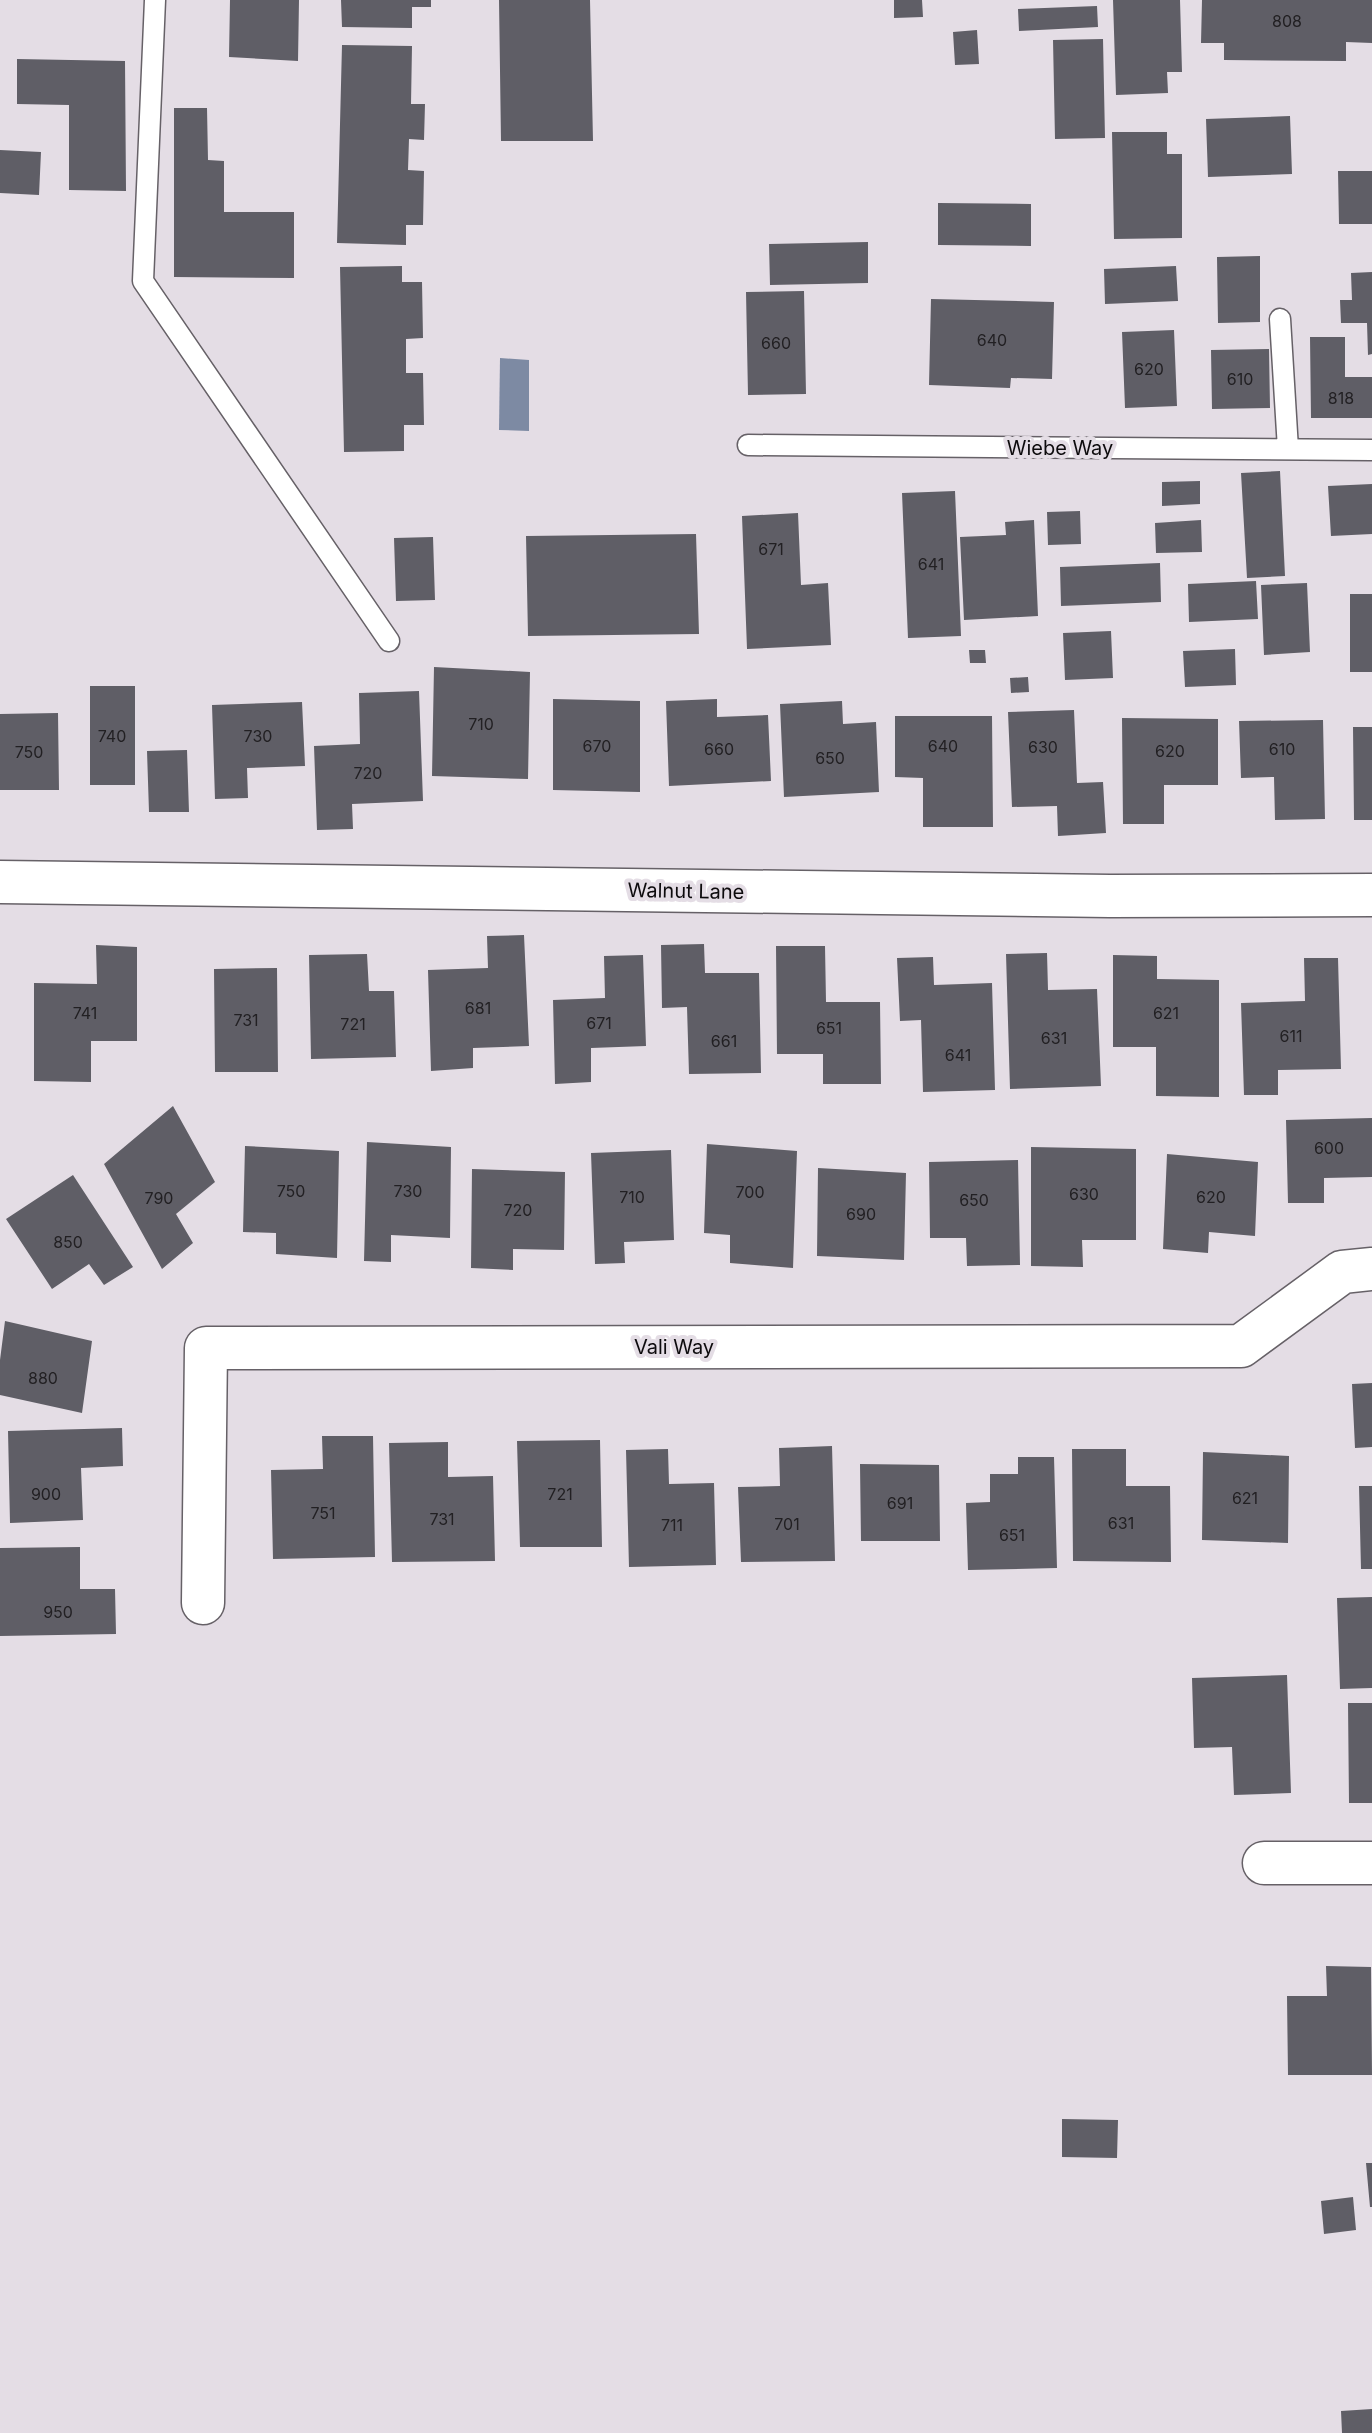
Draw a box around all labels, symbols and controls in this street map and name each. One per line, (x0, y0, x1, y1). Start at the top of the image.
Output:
house number: 808 (1272, 11, 1302, 31)
house number: 640 (977, 330, 1007, 350)
house number: 660 (761, 333, 791, 353)
house number: 620 (1134, 359, 1164, 379)
house number: 610 (1227, 369, 1253, 389)
house number: 818 (1328, 388, 1354, 408)
street label: Wiebe Way (1007, 436, 1113, 460)
house number: 671 (758, 539, 784, 559)
house number: 641 (918, 554, 944, 574)
house number: 710 (468, 714, 494, 734)
house number: 740 (98, 726, 126, 746)
house number: 730 (244, 726, 272, 746)
house number: 670 (583, 736, 611, 756)
house number: 640 (928, 736, 958, 756)
house number: 630 (1028, 737, 1058, 757)
house number: 660 (704, 739, 734, 759)
house number: 610 (1269, 739, 1295, 759)
house number: 620 (1155, 741, 1185, 761)
house number: 750 (15, 742, 43, 762)
house number: 650 (815, 748, 845, 768)
house number: 720 (354, 763, 382, 783)
street label: Walnut Lane (628, 878, 744, 904)
house number: 681 (465, 998, 491, 1018)
house number: 741 (73, 1003, 97, 1023)
house number: 621 (1153, 1003, 1179, 1023)
house number: 731 (233, 1010, 259, 1030)
house number: 671 (586, 1013, 612, 1033)
house number: 721 (340, 1014, 366, 1034)
house number: 651 (816, 1018, 842, 1038)
house number: 611 (1280, 1026, 1302, 1046)
house number: 631 (1041, 1028, 1067, 1048)
house number: 661 (711, 1031, 737, 1051)
house number: 641 (945, 1045, 971, 1065)
house number: 600 (1314, 1138, 1344, 1158)
house number: 750 (277, 1181, 305, 1201)
house number: 730 (394, 1181, 422, 1201)
house number: 700 (736, 1182, 765, 1202)
house number: 630 (1069, 1184, 1099, 1204)
house number: 710 (619, 1187, 645, 1207)
house number: 620 (1196, 1187, 1226, 1207)
house number: 790 (145, 1188, 173, 1208)
house number: 650 (959, 1190, 989, 1210)
house number: 720 (504, 1200, 532, 1220)
house number: 690 (846, 1204, 876, 1224)
house number: 850 (53, 1232, 83, 1252)
street label: Vali Way (634, 1335, 714, 1359)
house number: 880 (28, 1368, 58, 1388)
house number: 900 (31, 1484, 61, 1504)
house number: 721 (547, 1484, 573, 1504)
house number: 621 (1232, 1488, 1258, 1508)
house number: 691 (887, 1493, 913, 1513)
house number: 751 (310, 1503, 336, 1523)
house number: 731 (429, 1509, 455, 1529)
house number: 631 (1108, 1513, 1134, 1533)
house number: 701 (774, 1514, 800, 1534)
house number: 711 (661, 1515, 683, 1535)
house number: 651 (999, 1525, 1025, 1545)
house number: 950 (43, 1602, 73, 1622)

